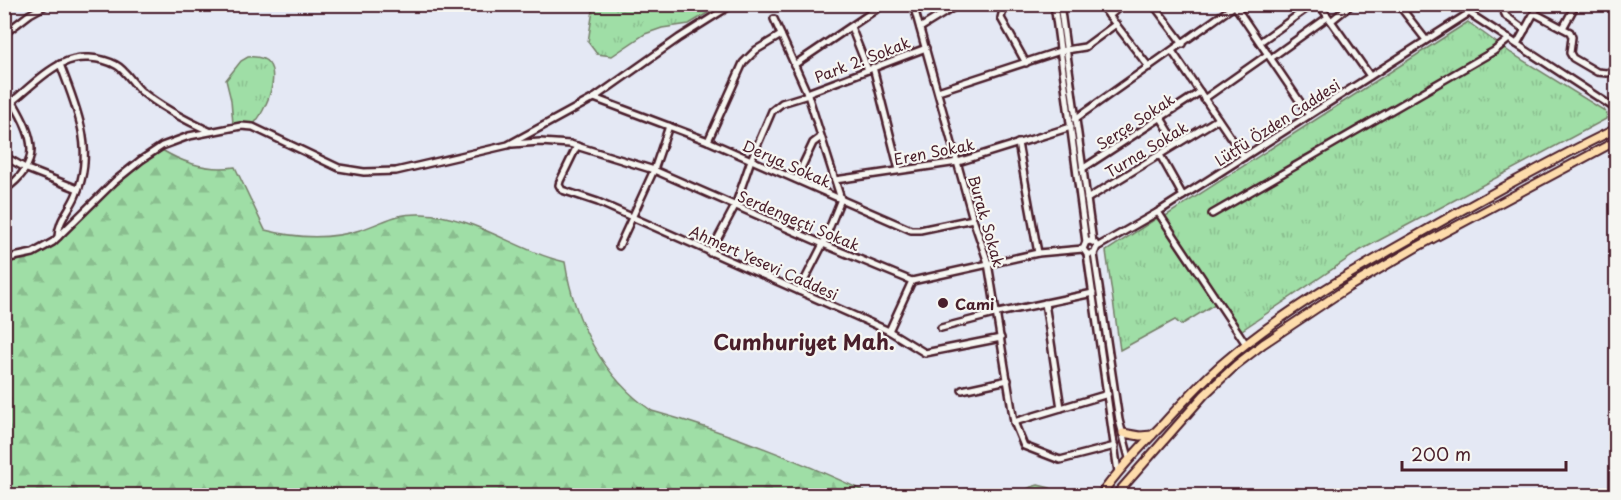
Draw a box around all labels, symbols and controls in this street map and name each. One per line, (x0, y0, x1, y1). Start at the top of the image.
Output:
street label: Park 2. Sokak (811, 30, 914, 88)
street label: Lütfü Özden Caddesi (1210, 73, 1344, 171)
street label: Serçe Sokak (1091, 87, 1179, 155)
street label: Turna Sokak (1100, 115, 1192, 183)
street label: Eren Sokak (891, 132, 977, 170)
street label: Derya Sokak (739, 133, 835, 193)
street label: Burak Sokak (963, 173, 1011, 270)
street label: Serdengeçti Sokak (734, 184, 864, 256)
street label: Ahmert Yesevi Caddesi (686, 219, 842, 305)
place label: Cami (955, 292, 994, 315)
marker: Cami (936, 296, 950, 310)
district label: Cumhuriyet Mah. (713, 325, 895, 357)
scale bar (1402, 434, 1566, 472)
text: 200 m (1411, 440, 1471, 467)

